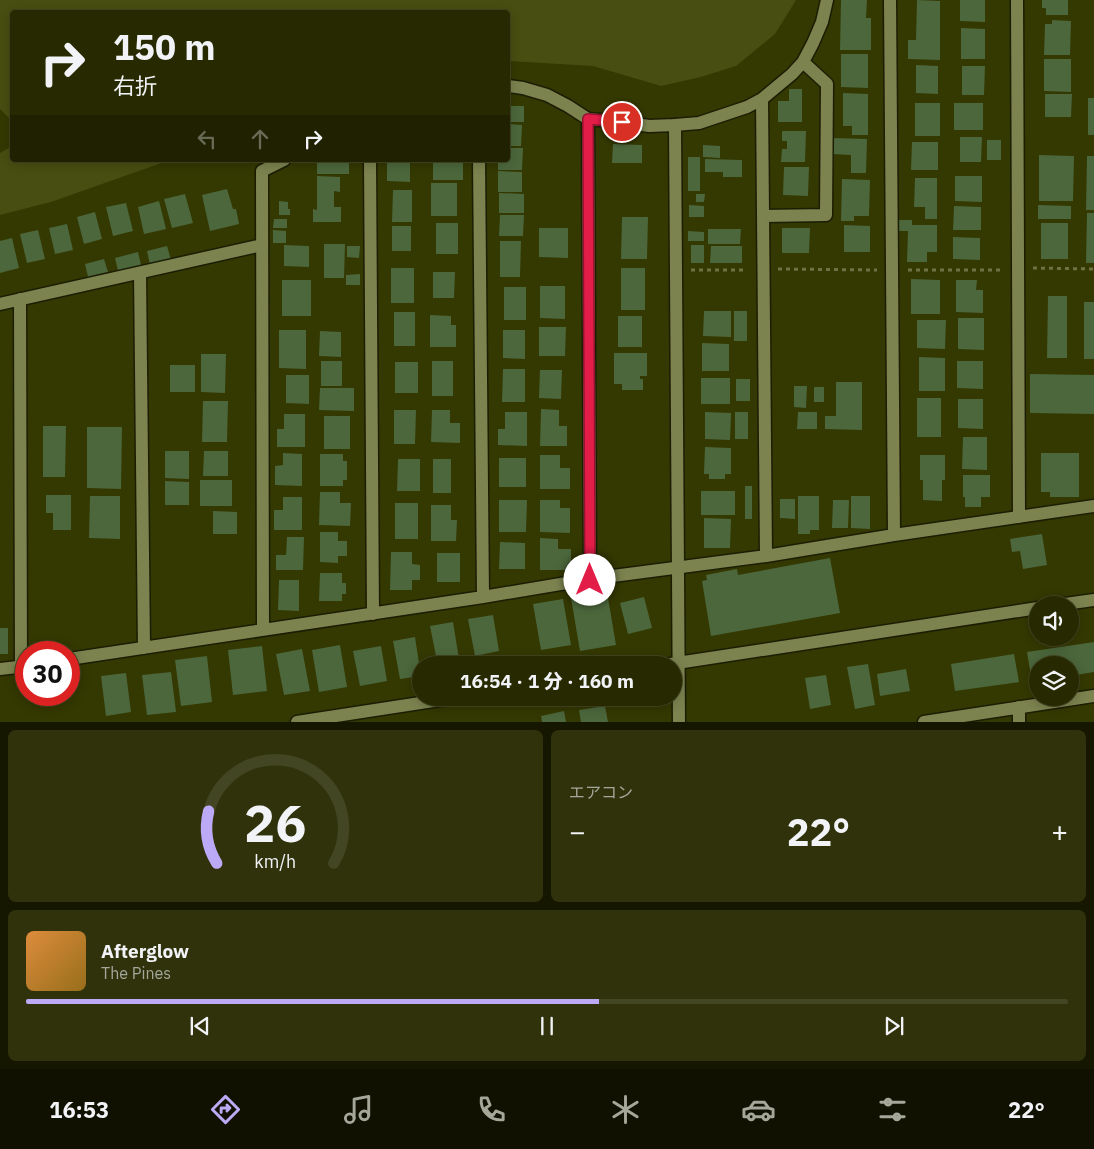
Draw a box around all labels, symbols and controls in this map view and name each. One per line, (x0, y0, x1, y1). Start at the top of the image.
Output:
text: 150 m (113, 24, 216, 70)
icon: right (30, 30, 95, 95)
text: 右折 (113, 71, 157, 100)
pin (601, 101, 643, 143)
icon: arrive (608, 108, 636, 136)
icon: left (193, 125, 221, 153)
icon: ahead (246, 125, 274, 153)
icon: right (299, 125, 327, 153)
position arrow (563, 553, 615, 605)
map controls (1029, 596, 1079, 706)
button: sound (1029, 596, 1079, 646)
speed limit sign: 30 (15, 641, 80, 706)
button: layers (1029, 656, 1079, 706)
text: 16:54 · 1 分 · 160 m (460, 669, 634, 693)
text: エアコン (569, 782, 633, 802)
text: 26 (244, 789, 307, 856)
text: 22° (787, 807, 850, 856)
text: − (569, 813, 586, 850)
text: + (1051, 813, 1068, 850)
text: km/h (255, 850, 297, 873)
text: Afterglow (101, 939, 189, 963)
text: The Pines (101, 963, 171, 983)
icon: previous (186, 1012, 214, 1040)
icon: pause (533, 1012, 561, 1040)
icon: next (880, 1012, 908, 1040)
icon: directions (208, 1092, 243, 1127)
icon: music (341, 1092, 376, 1127)
icon: phone (474, 1092, 509, 1127)
icon: climate (608, 1092, 643, 1127)
icon: car (741, 1092, 776, 1127)
icon: filters (875, 1092, 910, 1127)
text: 16:53 (49, 1095, 109, 1124)
text: 22° (1008, 1095, 1045, 1124)

